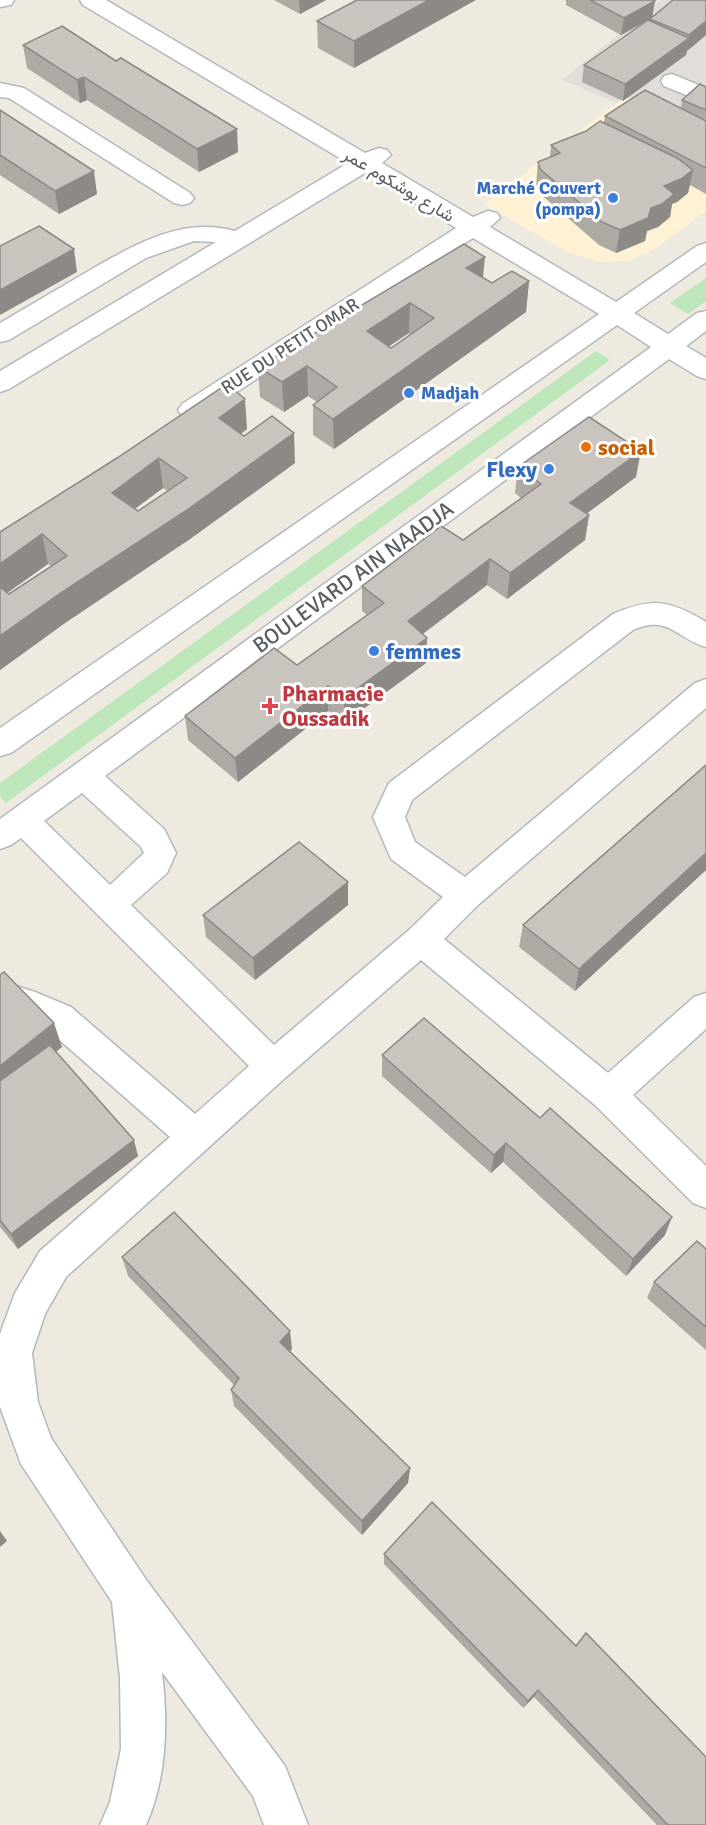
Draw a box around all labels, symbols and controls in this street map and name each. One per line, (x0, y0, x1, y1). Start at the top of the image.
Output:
street label: شارع بوشكوم عمر (338, 143, 459, 228)
place label: Marché Couvert (pompa) (477, 177, 601, 220)
marker: Marché Couvert (pompa) (606, 191, 620, 205)
street label: RUE DU PETIT OMAR (217, 293, 363, 399)
place label: Madjah (421, 382, 480, 404)
marker: Madjah (402, 386, 416, 400)
place label: social (598, 434, 655, 461)
marker: social (579, 440, 593, 454)
place label: Flexy (486, 456, 537, 483)
marker: Flexy (542, 462, 556, 476)
street label: BOULEVARD AIN NAADJA (247, 495, 459, 659)
place label: femmes (385, 638, 461, 665)
marker: femmes (367, 644, 381, 658)
place label: Pharmacie Oussadik (282, 680, 384, 732)
marker: Pharmacie Oussadik (263, 699, 277, 713)

